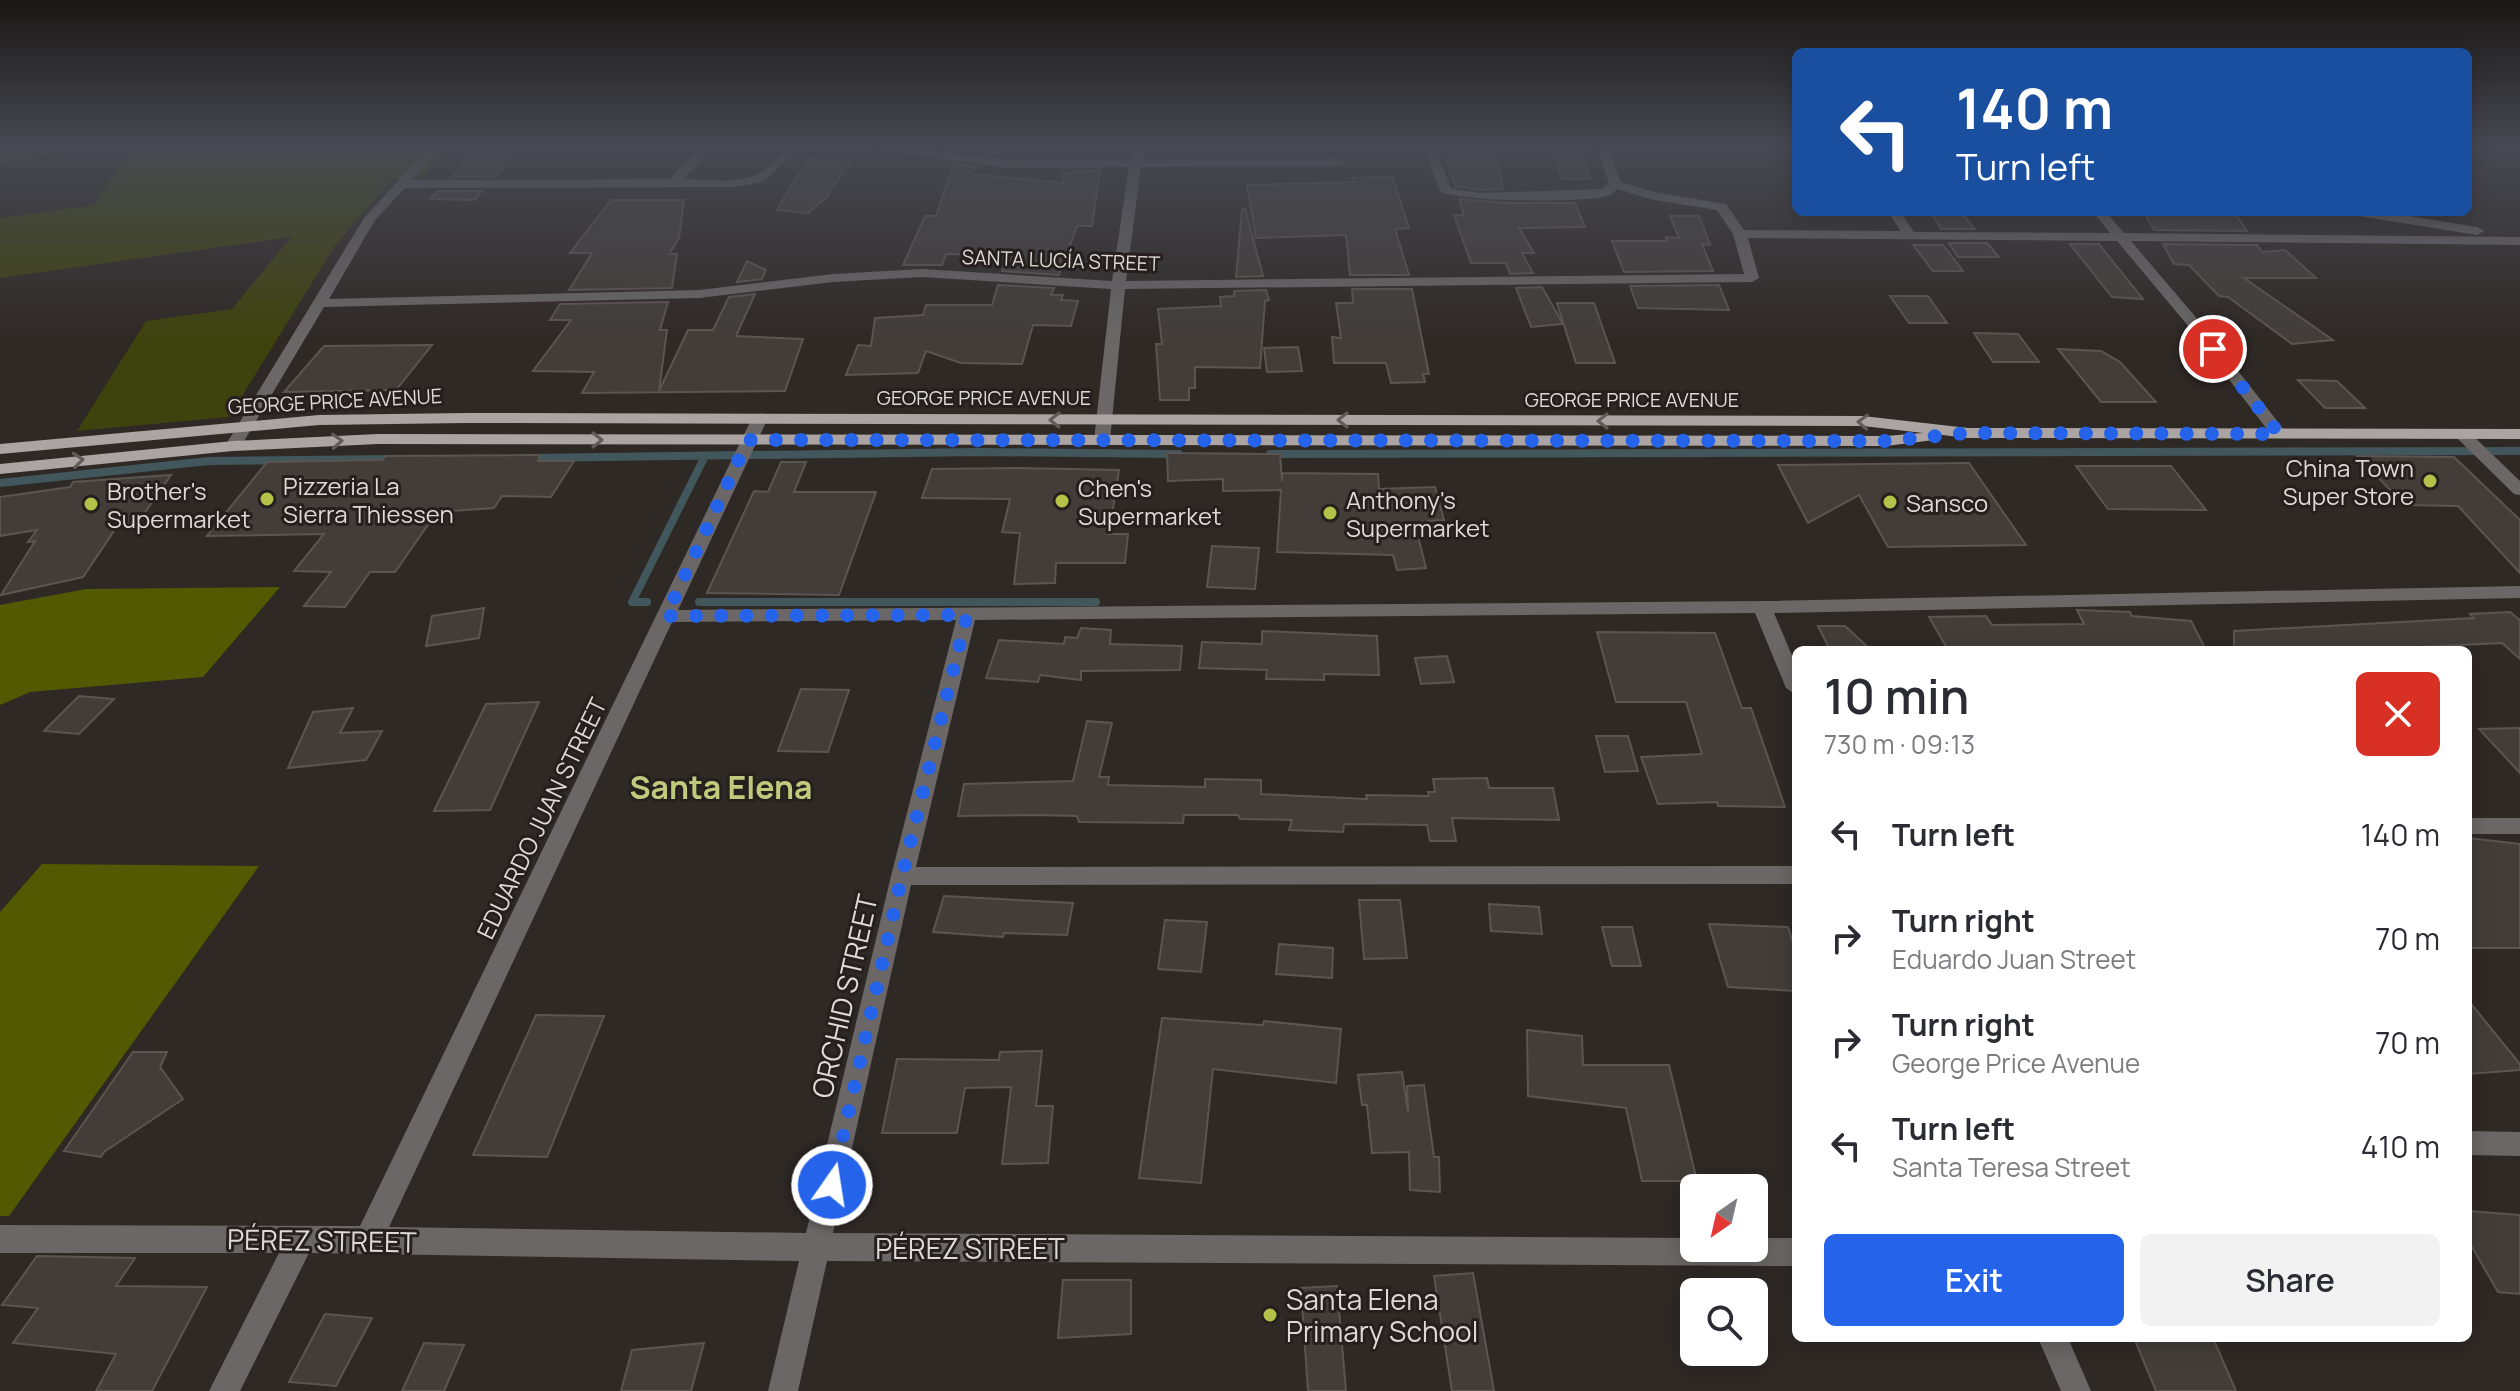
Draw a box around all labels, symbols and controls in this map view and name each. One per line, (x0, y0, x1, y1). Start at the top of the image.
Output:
text: 140 m (1956, 69, 2113, 146)
icon: left (1824, 80, 1928, 184)
text: Turn left (1956, 142, 2095, 191)
street label: SANTA LUCÍA STREET (961, 243, 1161, 277)
pin (2179, 315, 2247, 383)
icon: arrive (2191, 327, 2235, 371)
street label: GEORGE PRICE AVENUE (227, 382, 443, 420)
street label: GEORGE PRICE AVENUE (877, 384, 1091, 411)
street label: GEORGE PRICE AVENUE (1525, 386, 1739, 413)
one-way arrow (1048, 411, 1061, 428)
one-way arrow (1336, 411, 1349, 429)
one-way arrow (1596, 412, 1609, 430)
one-way arrow (1856, 413, 1869, 430)
one-way arrow (591, 431, 604, 449)
one-way arrow (331, 432, 344, 449)
place label: China Town Super Store (2283, 451, 2414, 512)
one-way arrow (71, 452, 84, 469)
place label: Pizzeria La Sierra Thiessen (283, 469, 454, 530)
place label: Chen's Supermarket (1078, 471, 1222, 532)
marker: China Town Super Store (2421, 472, 2439, 490)
place label: Brother's Supermarket (107, 474, 251, 535)
place label: Anthony's Supermarket (1346, 483, 1490, 544)
place label: Sansco (1906, 486, 1988, 519)
marker: Pizzeria La Sierra Thiessen (258, 490, 276, 508)
marker: Chen's Supermarket (1053, 492, 1071, 510)
marker: Sansco (1881, 493, 1899, 511)
marker: Brother's Supermarket (82, 495, 100, 513)
marker: Anthony's Supermarket (1321, 504, 1339, 522)
text: 10 min (1824, 663, 1969, 728)
button: close (2356, 672, 2440, 756)
street label: EDUARDO JUAN STREET (468, 691, 614, 944)
text: 730 m · 09:13 (1824, 726, 1975, 762)
district label: Santa Elena (629, 765, 813, 809)
icon: left (1824, 812, 1868, 856)
text: Turn left (1892, 814, 2015, 855)
text: 140 m (2361, 814, 2440, 855)
street label: ORCHID STREET (802, 890, 886, 1102)
text: Turn right (1892, 900, 2035, 941)
icon: right (1824, 916, 1868, 960)
text: 70 m (2375, 918, 2440, 959)
text: Eduardo Juan Street (1892, 941, 2136, 977)
text: Turn right (1892, 1004, 2035, 1045)
icon: right (1824, 1020, 1868, 1064)
text: 70 m (2375, 1022, 2440, 1063)
text: George Price Avenue (1892, 1045, 2140, 1081)
text: Turn left (1892, 1108, 2015, 1149)
icon: left (1824, 1124, 1868, 1168)
text: 410 m (2361, 1126, 2440, 1167)
position arrow (790, 1143, 874, 1227)
text: Santa Teresa Street (1892, 1149, 2131, 1185)
north arrow (1680, 1174, 1768, 1262)
map controls (1680, 1174, 1768, 1366)
street label: PÉREZ STREET (227, 1219, 417, 1261)
street label: PÉREZ STREET (875, 1229, 1065, 1267)
button: Exit (1824, 1234, 2124, 1326)
button: Share (2140, 1234, 2440, 1326)
button: search (1680, 1278, 1768, 1366)
place label: Santa Elena Primary School (1286, 1280, 1478, 1350)
marker: Santa Elena Primary School (1261, 1306, 1279, 1324)

